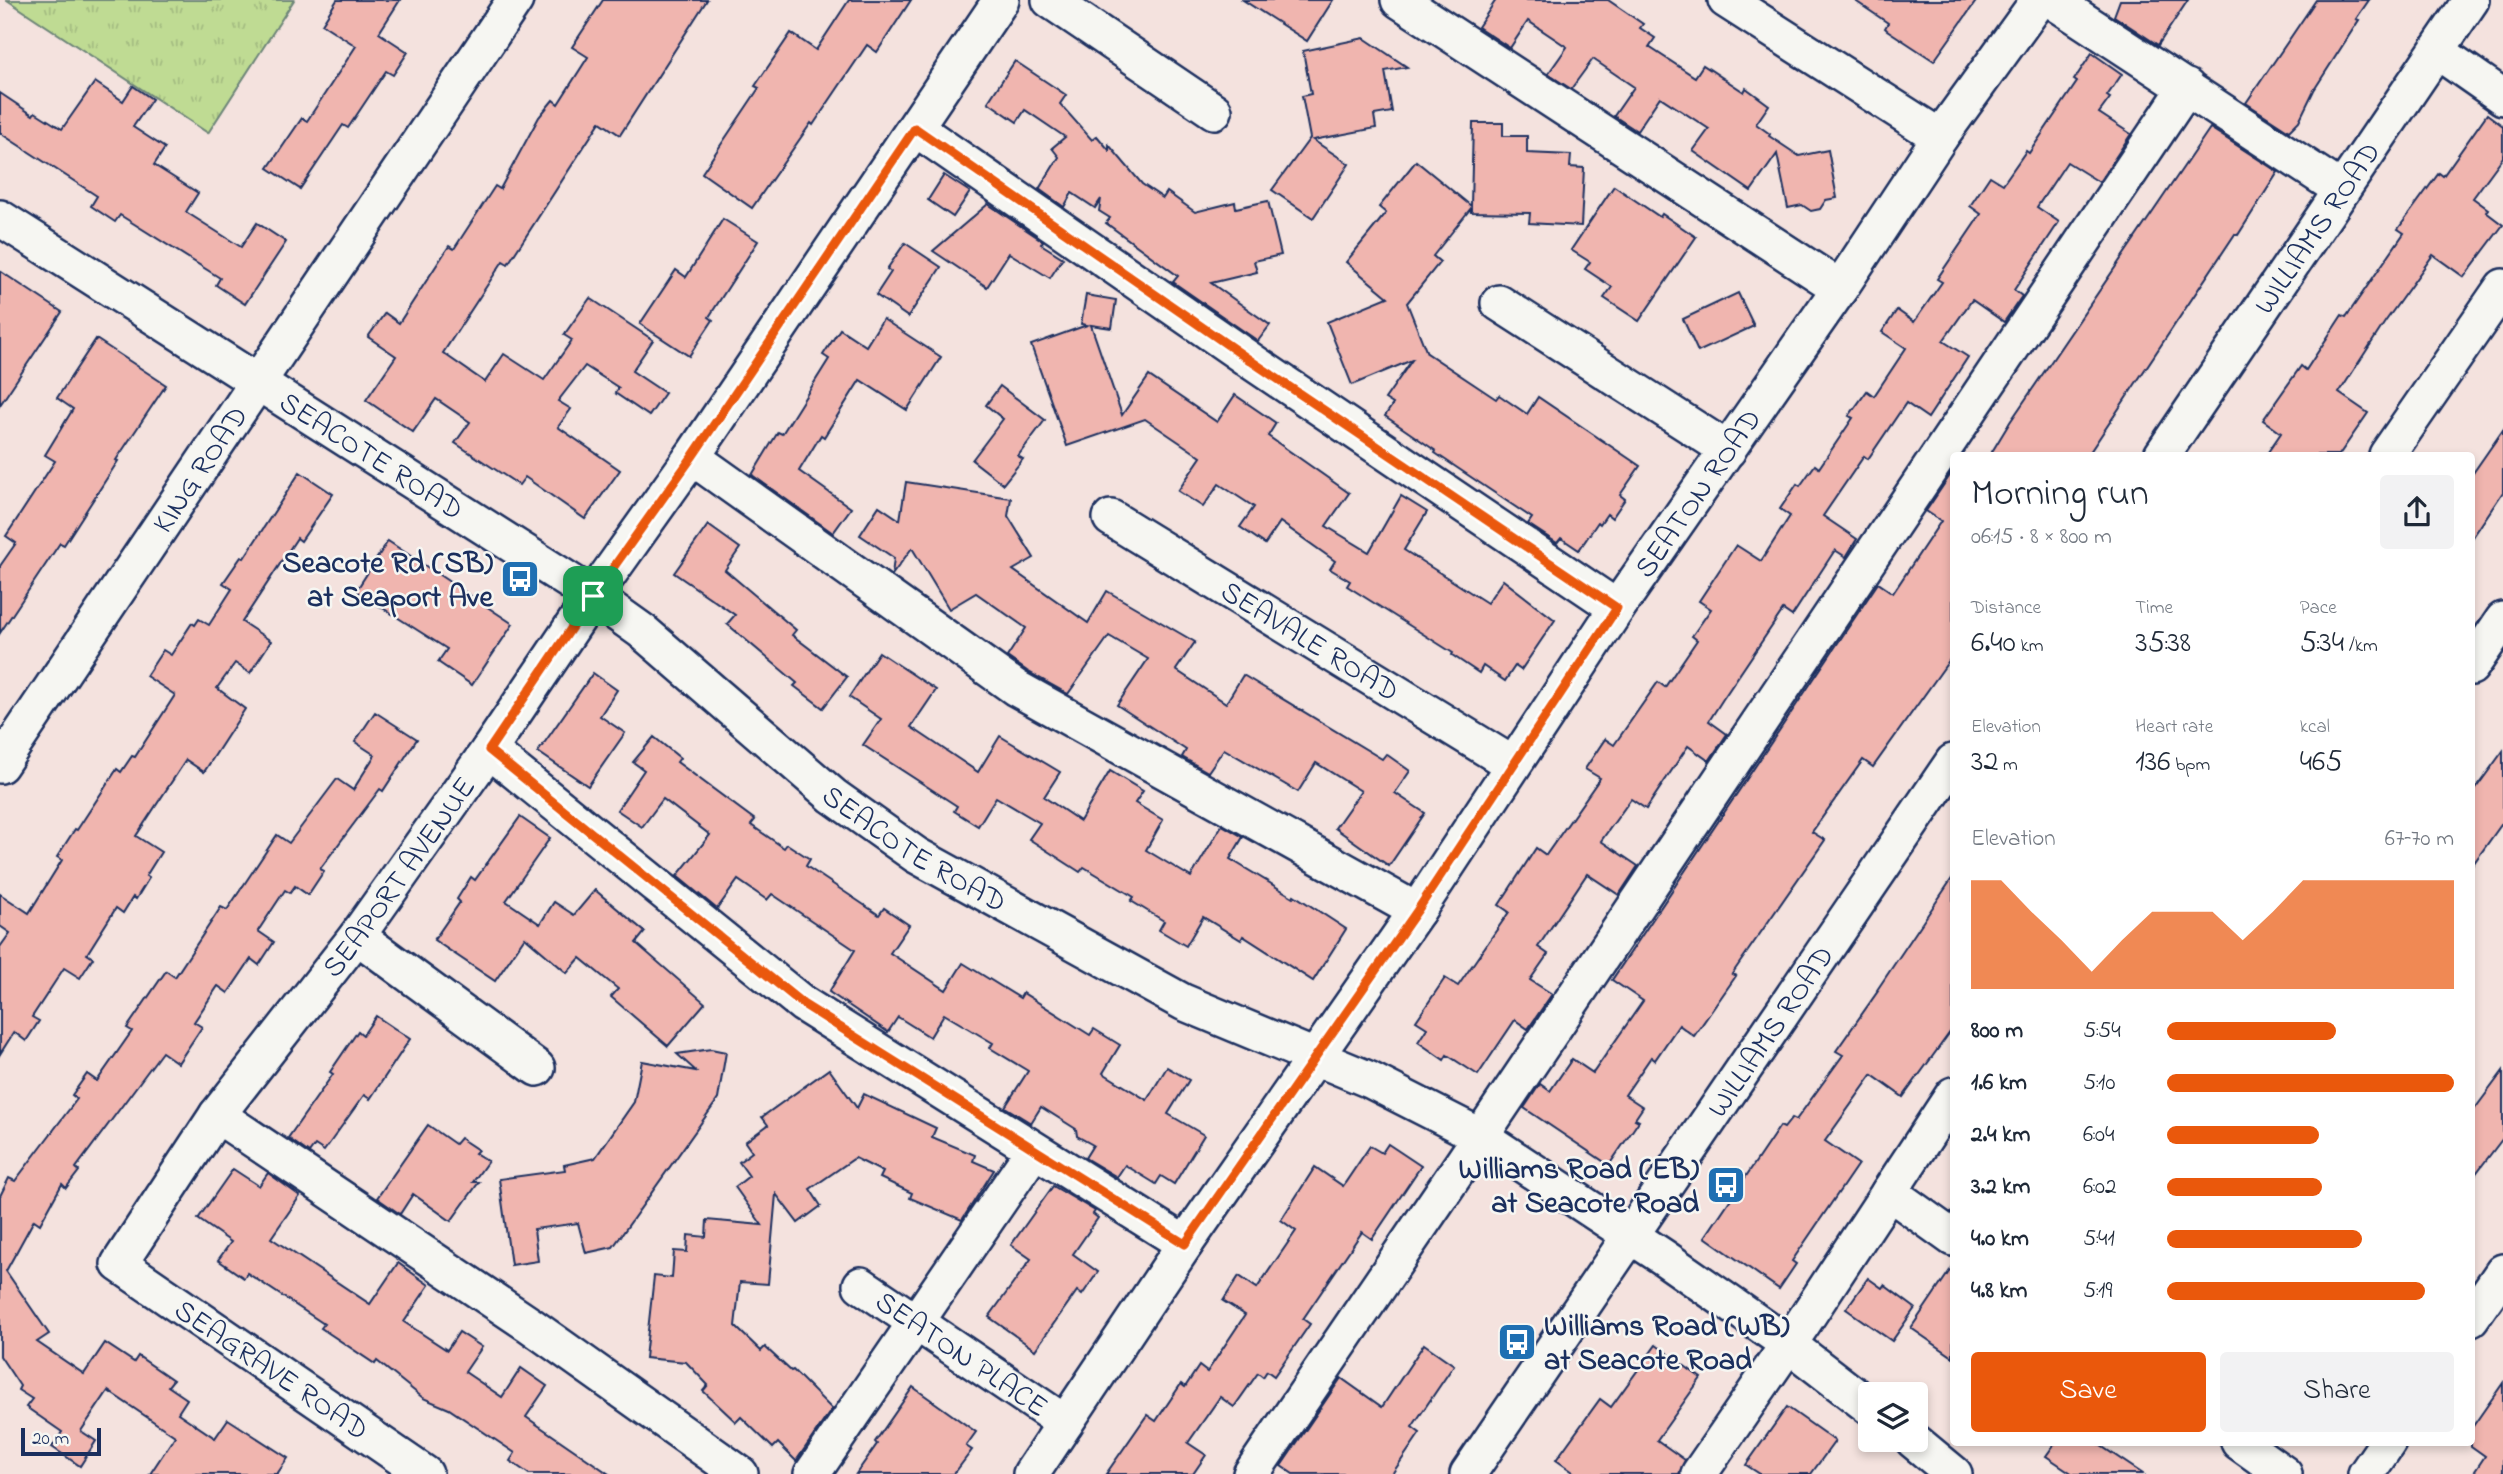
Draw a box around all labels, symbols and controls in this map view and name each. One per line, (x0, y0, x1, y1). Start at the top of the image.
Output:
street label: WILLIAMS ROAD (2245, 134, 2393, 324)
street label: SEACOTE ROAD (269, 382, 471, 533)
street label: KING ROAD (143, 398, 261, 543)
street label: SEATON ROAD (1625, 401, 1774, 588)
text: Morning run (1971, 467, 2149, 523)
button: share (2380, 475, 2454, 549)
text: 06:15 · 8 × 800 m (1971, 521, 2112, 554)
place label: Seacote Rd (SB) at Seaport Ave (282, 543, 495, 621)
bus stop icon: Seacote Rd (SB) at Seaport Ave (499, 558, 541, 600)
pin (563, 566, 623, 626)
street label: SEAVALE ROAD (1211, 571, 1407, 715)
icon: arrive (574, 577, 612, 615)
text: Distance (1971, 595, 2041, 622)
text: Time (2135, 595, 2173, 622)
text: Pace (2300, 595, 2337, 622)
text: 6.40 (1971, 622, 2016, 666)
text: 35:38 (2135, 622, 2191, 666)
text: 5:34 (2300, 622, 2344, 666)
text: km (2016, 633, 2043, 660)
text: /km (2344, 633, 2378, 660)
text: Elevation (1971, 714, 2041, 741)
text: Heart rate (2135, 714, 2213, 741)
text: kcal (2300, 714, 2330, 741)
text: 32 (1971, 741, 1998, 785)
text: 136 (2135, 741, 2170, 785)
text: 465 (2300, 741, 2342, 785)
text: m (1998, 752, 2018, 779)
text: bpm (2170, 752, 2210, 779)
street label: SEAPORT AVENUE (313, 769, 488, 989)
street label: SEACOTE ROAD (812, 776, 1014, 926)
text: Elevation (1971, 823, 2056, 856)
text: 67–70 m (2385, 823, 2454, 856)
street label: WILLIAMS ROAD (1698, 938, 1847, 1128)
text: 800 m (1971, 1015, 2023, 1048)
text: 5:54 (2083, 1015, 2121, 1048)
text: 1.6 km (1971, 1067, 2027, 1100)
text: 5:10 (2083, 1067, 2115, 1100)
text: 2.4 km (1971, 1119, 2030, 1152)
text: 6:04 (2083, 1119, 2115, 1152)
place label: Williams Road (EB) at Seacote Road (1459, 1149, 1699, 1227)
bus stop icon: Williams Road (EB) at Seacote Road (1705, 1164, 1747, 1206)
text: 3.2 km (1971, 1171, 2030, 1204)
text: 6:02 (2083, 1171, 2116, 1204)
text: 4.0 km (1971, 1223, 2029, 1256)
text: 5:41 (2083, 1223, 2115, 1256)
text: 4.8 km (1971, 1275, 2027, 1308)
text: 5:19 (2083, 1275, 2112, 1308)
street label: SEATON PLACE (865, 1281, 1056, 1430)
street label: SEAGRAVE ROAD (164, 1290, 377, 1453)
place label: Williams Road (WB) at Seacote Road (1544, 1306, 1790, 1384)
bus stop icon: Williams Road (WB) at Seacote Road (1496, 1321, 1538, 1363)
button: Save (1971, 1352, 2206, 1432)
button: Share (2220, 1352, 2454, 1432)
map controls (1858, 1382, 1928, 1452)
button: layers (1858, 1382, 1928, 1452)
scale bar (21, 1425, 102, 1457)
text: 20 m (32, 1426, 69, 1453)

